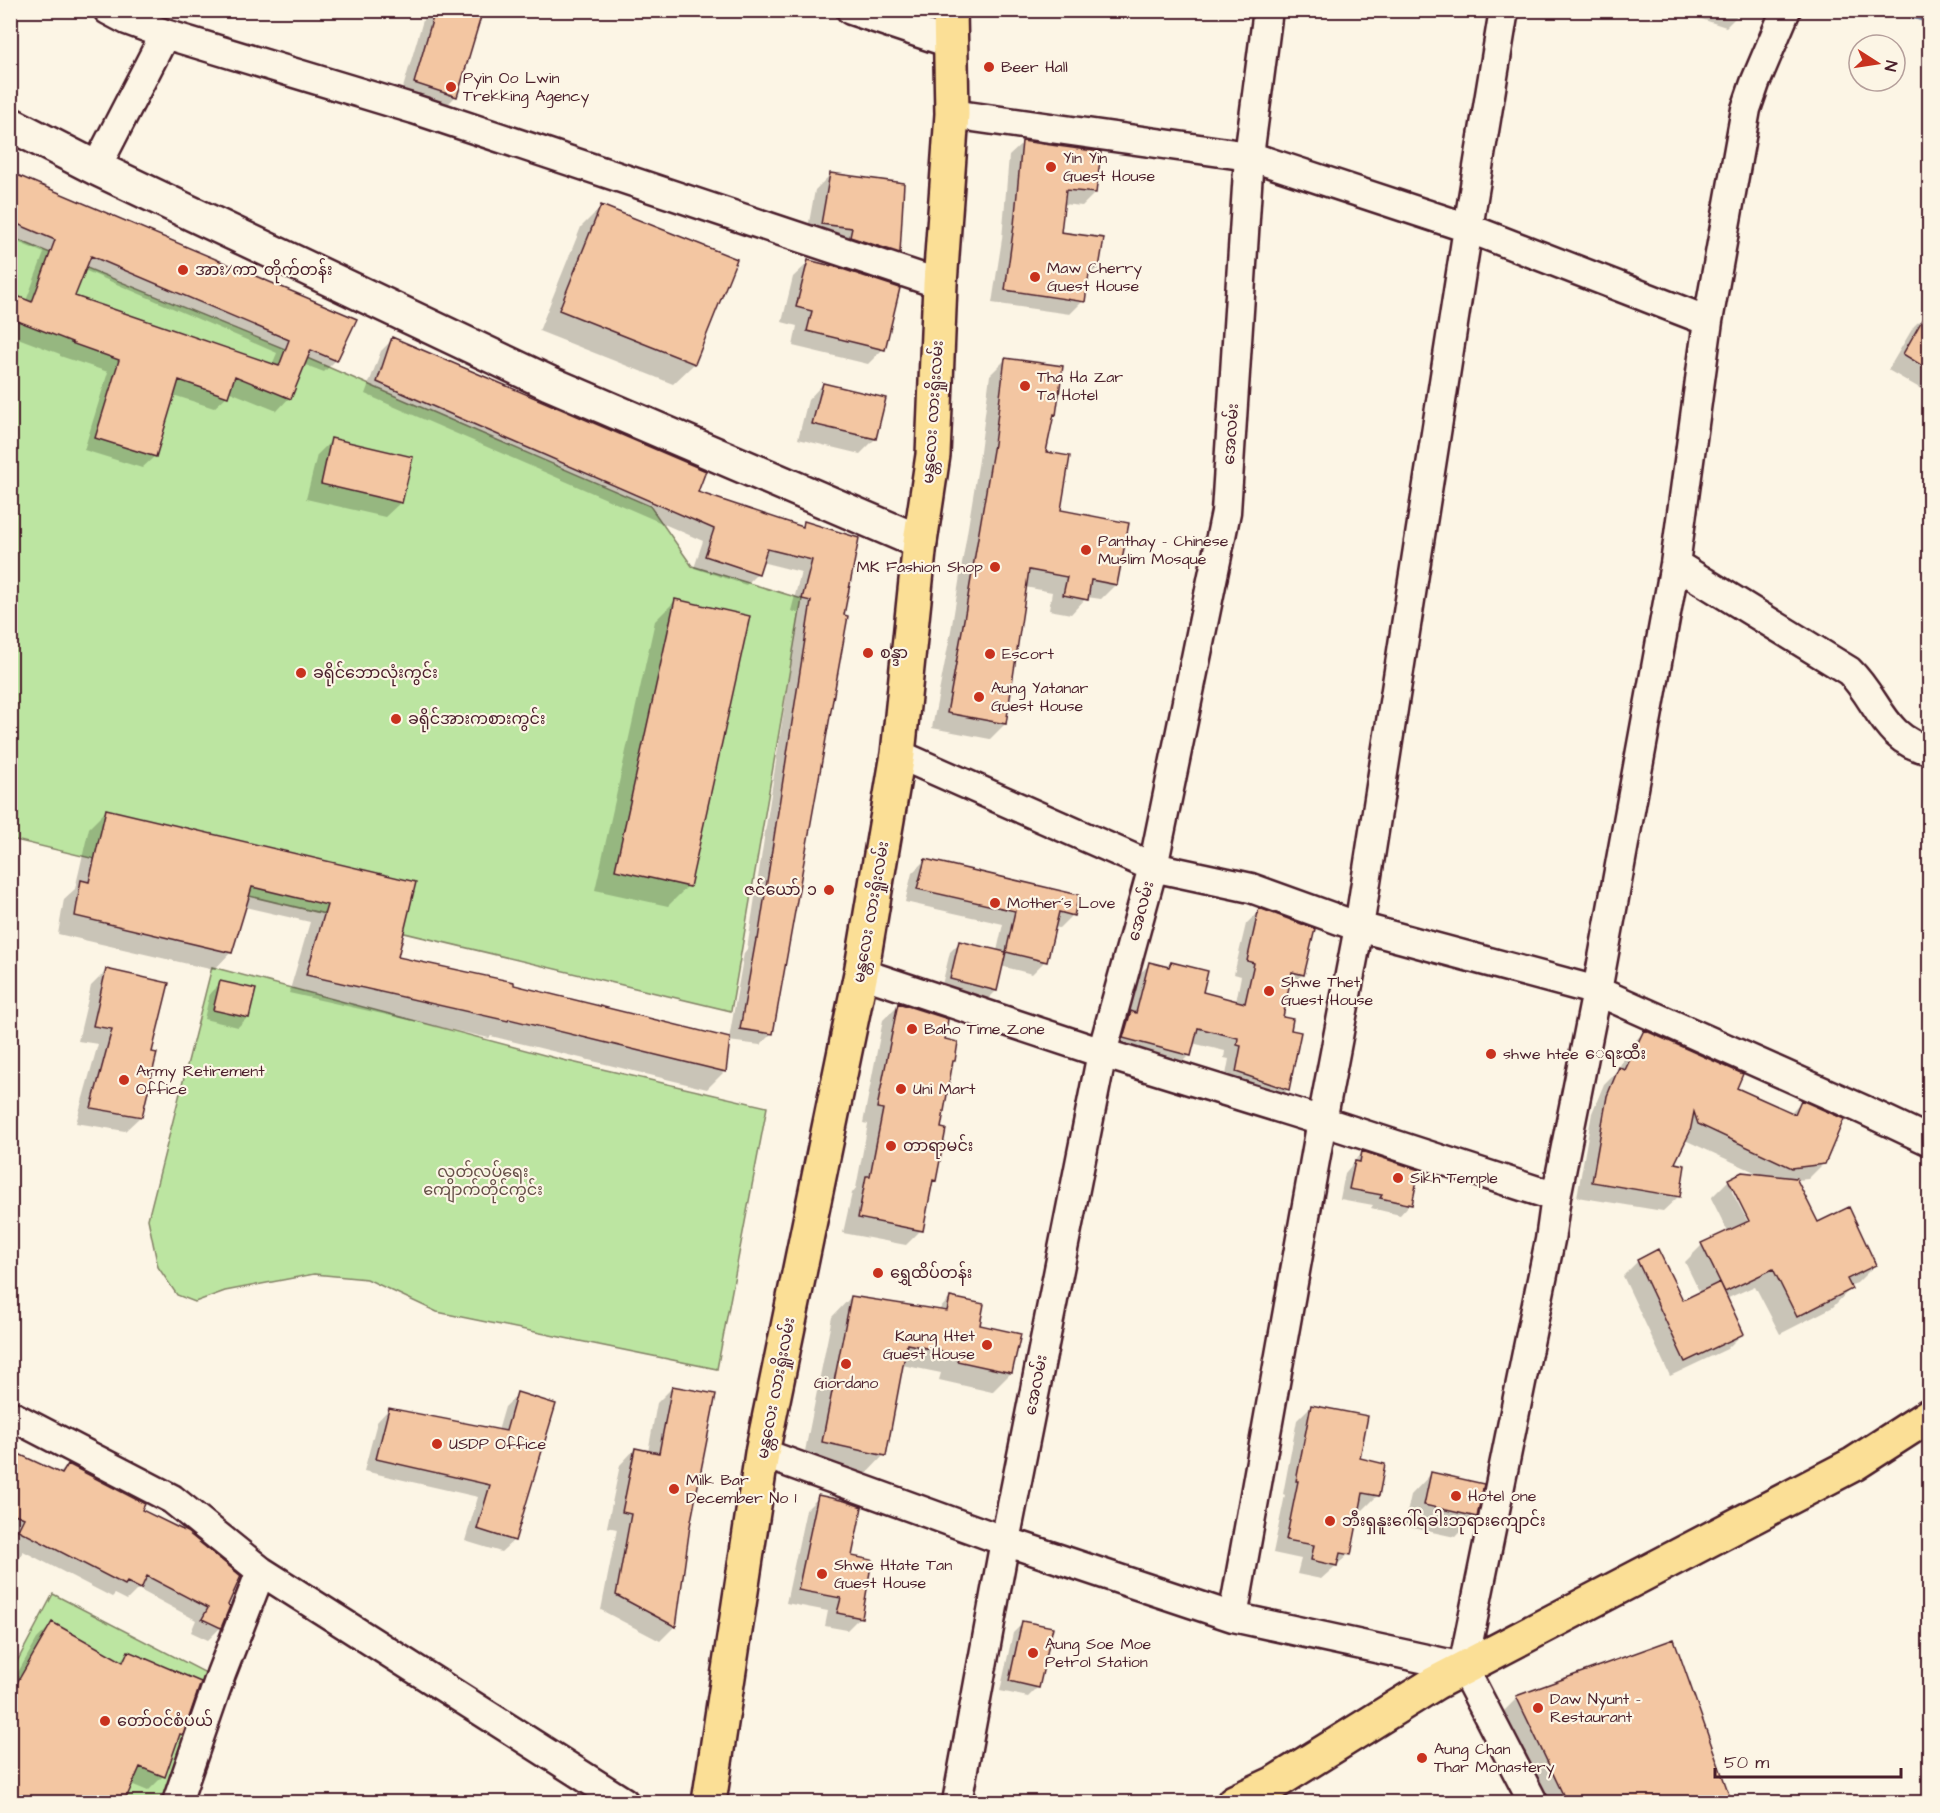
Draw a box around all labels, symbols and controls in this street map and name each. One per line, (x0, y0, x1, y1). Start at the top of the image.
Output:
north arrow (1847, 33, 1907, 93)
place label: Beer Hall (1001, 56, 1068, 78)
text: N (1879, 59, 1902, 73)
marker: Beer Hall (982, 60, 996, 74)
place label: Pyin Oo Lwin Trekking Agency (463, 67, 589, 108)
marker: Pyin Oo Lwin Trekking Agency (444, 80, 458, 94)
place label: Yin Yin Guest House (1063, 147, 1156, 187)
marker: Yin Yin Guest House (1044, 160, 1058, 174)
place label: Maw Cherry Guest House (1047, 257, 1142, 297)
place label: အား/ကာ တိုက်တန်း (195, 258, 332, 284)
marker: အား/ကာ တိုက်တန်း (176, 263, 190, 277)
marker: Maw Cherry Guest House (1028, 270, 1042, 284)
street label: မန္တလေး လားရှိုးလမ်း (916, 340, 951, 485)
place label: Tha Ha Zar Ta Hotel (1037, 366, 1123, 406)
marker: Tha Ha Zar Ta Hotel (1018, 379, 1032, 393)
street label: အေလမ်း (1217, 403, 1244, 465)
place label: Panthay - Chinese Muslim Mosque (1098, 530, 1229, 570)
marker: Panthay - Chinese Muslim Mosque (1079, 543, 1093, 557)
place label: MK Fashion Shop (857, 556, 983, 578)
marker: MK Fashion Shop (988, 560, 1002, 574)
place label: စန္ဒာ (880, 642, 908, 666)
place label: Escort (1002, 643, 1054, 665)
marker: စန္ဒာ (861, 646, 875, 660)
marker: Escort (983, 647, 997, 661)
place label: ခရိုင်ဘောလုံးကွင်း (313, 661, 438, 687)
marker: ခရိုင်ဘောလုံးကွင်း (294, 666, 308, 680)
place label: Aung Yatanar Guest House (991, 677, 1088, 717)
marker: Aung Yatanar Guest House (972, 690, 986, 704)
place label: ခရိုင်အားကစားကွင်း (408, 707, 546, 733)
marker: ခရိုင်အားကစားကွင်း (389, 712, 403, 726)
street label: မန္တလေး လားရှိုးလမ်း (847, 839, 896, 985)
place label: ဇင်ယော် ၁ (744, 878, 817, 901)
street label: အေလမ်း (1121, 878, 1160, 943)
marker: ဇင်ယော် ၁ (822, 883, 836, 897)
place label: Mother´s Love (1007, 892, 1116, 914)
marker: Mother´s Love (988, 896, 1002, 910)
place label: Shwe Thet Guest House (1281, 971, 1374, 1011)
marker: Shwe Thet Guest House (1262, 984, 1276, 998)
place label: Baho Time Zone (924, 1018, 1045, 1040)
marker: Baho Time Zone (905, 1022, 919, 1036)
place label: shwe htee ေရႊထီး (1503, 1043, 1646, 1067)
marker: shwe htee ေရႊထီး (1484, 1047, 1498, 1061)
place label: Army Retirement Office (136, 1060, 265, 1100)
marker: Army Retirement Office (117, 1073, 131, 1087)
place label: Uni Mart (913, 1078, 976, 1100)
marker: Uni Mart (894, 1082, 908, 1096)
place label: တာရာမင်း (903, 1134, 973, 1159)
marker: တာရာမင်း (884, 1139, 898, 1153)
park label: လွတ်လပ်ရေး ကျောက်တိုင်ကွင်း (423, 1160, 543, 1204)
place label: Sikh Temple (1410, 1167, 1498, 1189)
marker: Sikh Temple (1391, 1171, 1405, 1185)
place label: ရွှေထိပ်တန်း (890, 1261, 972, 1286)
marker: ရွှေထိပ်တန်း (871, 1266, 885, 1280)
street label: မန္တလေး လားရှိုးလမ်း (751, 1315, 802, 1461)
place label: Kaung Htet Guest House (883, 1325, 976, 1365)
marker: Kaung Htet Guest House (980, 1338, 994, 1352)
street label: အေလမ်း (1018, 1353, 1053, 1417)
marker: Giordano (839, 1357, 853, 1371)
place label: Giordano (814, 1372, 878, 1394)
place label: USDP Office (449, 1433, 547, 1455)
marker: USDP Office (430, 1437, 444, 1451)
place label: Milk Bar December No 1 (686, 1469, 797, 1509)
marker: Milk Bar December No 1 (667, 1482, 681, 1496)
place label: Hotel one (1468, 1485, 1537, 1507)
marker: Hotel one (1449, 1489, 1463, 1503)
place label: ဘီးရှနူးဂေါ်ရခါးဘုရားကျောင်း (1342, 1509, 1546, 1535)
marker: ဘီးရှနူးဂေါ်ရခါးဘုရားကျောင်း (1323, 1514, 1337, 1528)
place label: Shwe Htate Tan Guest House (834, 1554, 952, 1594)
marker: Shwe Htate Tan Guest House (815, 1567, 829, 1581)
place label: Aung Soe Moe Petrol Station (1045, 1633, 1152, 1673)
marker: Aung Soe Moe Petrol Station (1026, 1646, 1040, 1660)
place label: Daw Nyunt - Restaurant (1550, 1688, 1641, 1728)
marker: Daw Nyunt - Restaurant (1531, 1701, 1545, 1715)
place label: တော်ဝင်စံပယ် (117, 1709, 213, 1732)
marker: တော်ဝင်စံပယ် (98, 1714, 112, 1728)
place label: Aung Chan Thar Monastery (1434, 1738, 1555, 1779)
scale bar (1715, 1741, 1901, 1779)
text: 50 m (1724, 1750, 1769, 1775)
marker: Aung Chan Thar Monastery (1415, 1751, 1429, 1765)

